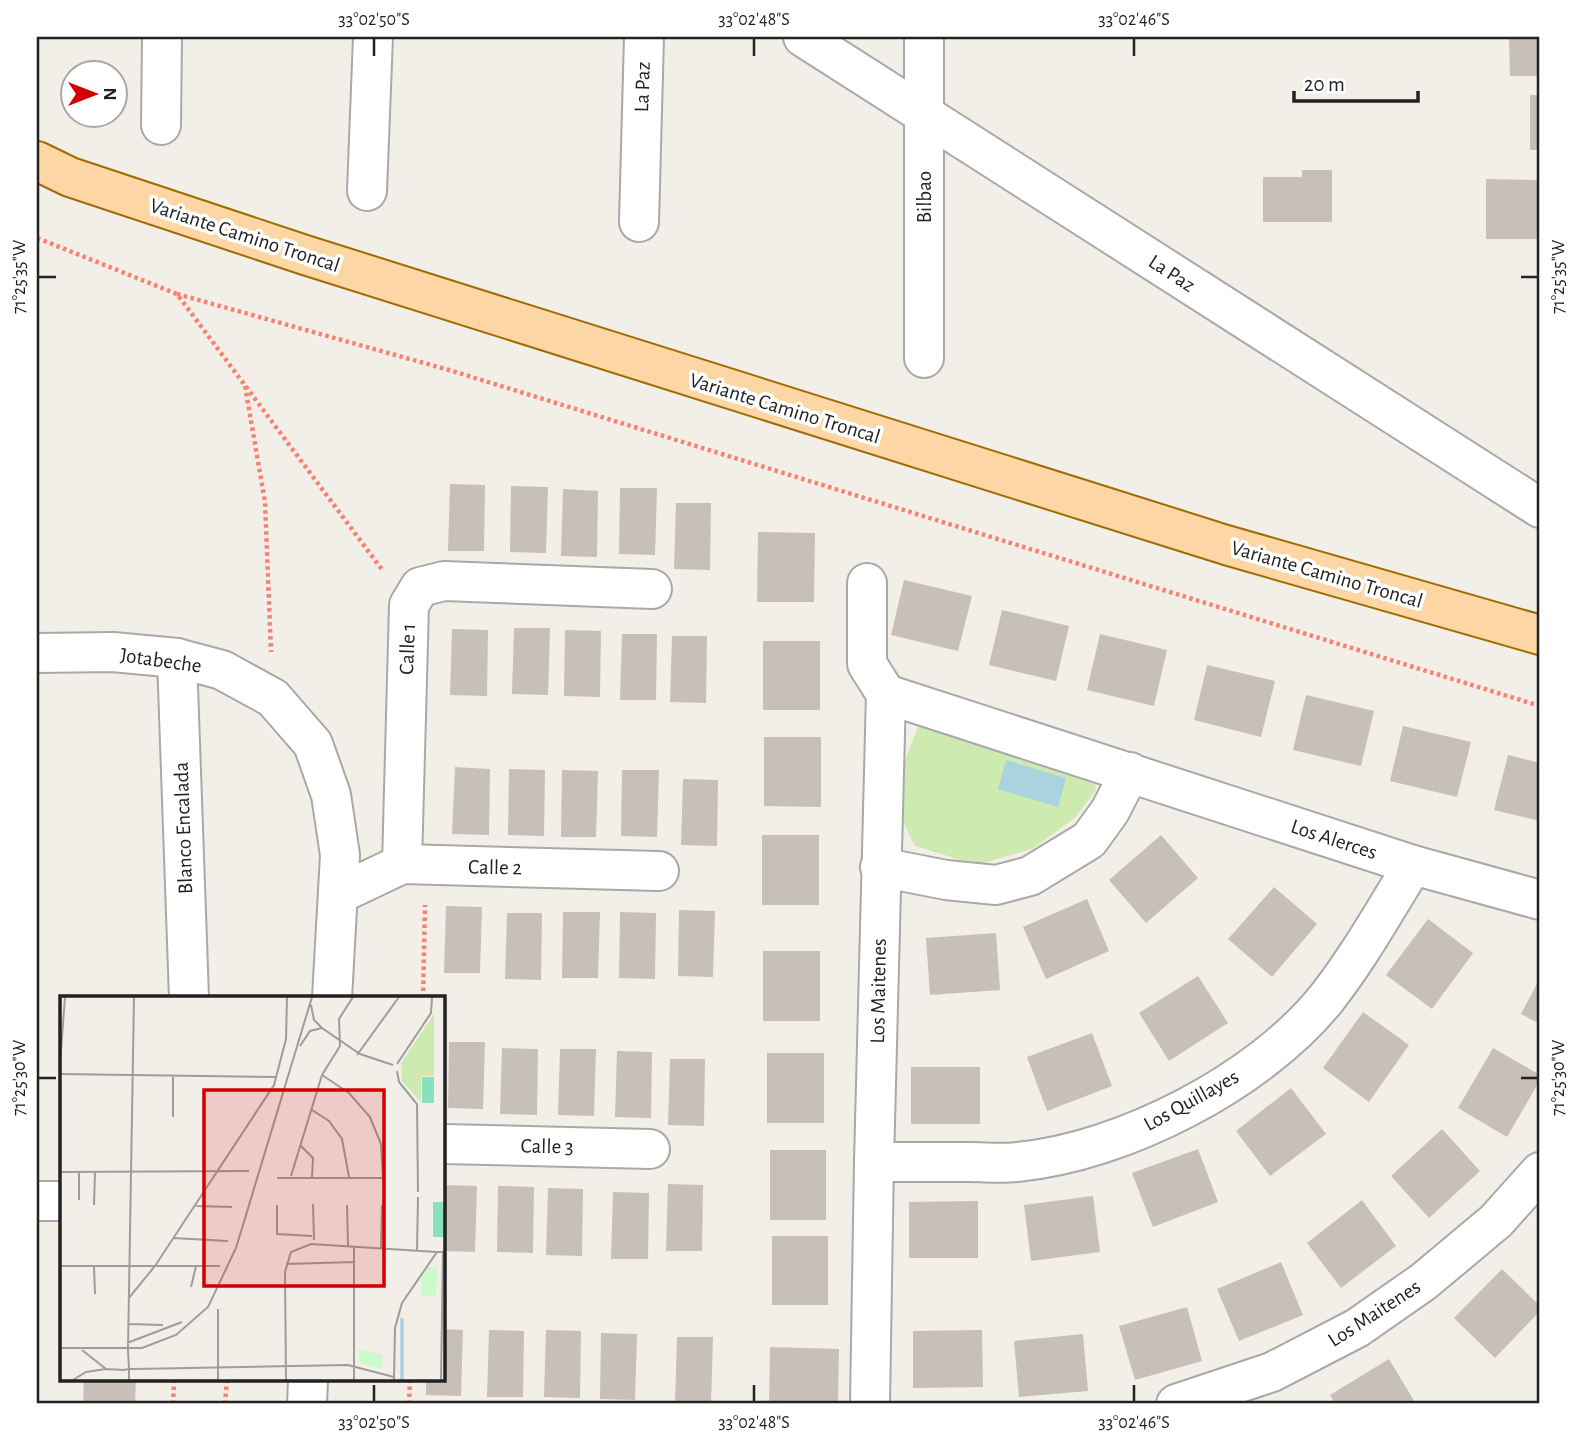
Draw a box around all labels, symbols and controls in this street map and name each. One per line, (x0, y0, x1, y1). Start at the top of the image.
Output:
text: 33°02'50"S (338, 11, 410, 29)
text: 33°02'48"S (718, 11, 790, 29)
text: 33°02'46"S (1098, 11, 1170, 29)
north arrow (60, 60, 130, 130)
scale bar (1294, 60, 1418, 104)
street label: La Paz (631, 61, 654, 113)
text: 20 m (1304, 74, 1345, 95)
text: N (100, 87, 119, 101)
street label: Bilbao (914, 171, 935, 223)
street label: Variante Camino Troncal (147, 195, 342, 276)
text: 71°25'35"W (11, 240, 29, 314)
text: 71°25'35"W (1550, 240, 1568, 314)
street label: La Paz (1145, 251, 1199, 296)
street label: Variante Camino Troncal (687, 369, 883, 448)
street label: Variante Camino Troncal (1229, 537, 1425, 612)
street label: Calle 1 (396, 623, 419, 675)
street label: Jotabeche (119, 644, 203, 677)
street label: Blanco Encalada (171, 761, 196, 895)
street label: Los Alerces (1288, 816, 1380, 863)
street label: Calle 2 (468, 857, 522, 878)
street label: Los Maitenes (867, 938, 890, 1044)
inset map (60, 996, 444, 1382)
text: 71°25'30"W (11, 1040, 29, 1116)
text: 71°25'30"W (1550, 1040, 1568, 1116)
street label: Los Quillayes (1140, 1066, 1242, 1135)
street label: Calle 3 (520, 1136, 574, 1157)
street label: Los Maitenes (1324, 1276, 1424, 1351)
text: 33°02'50"S (338, 1414, 410, 1432)
text: 33°02'48"S (718, 1414, 790, 1432)
text: 33°02'46"S (1098, 1414, 1170, 1432)

